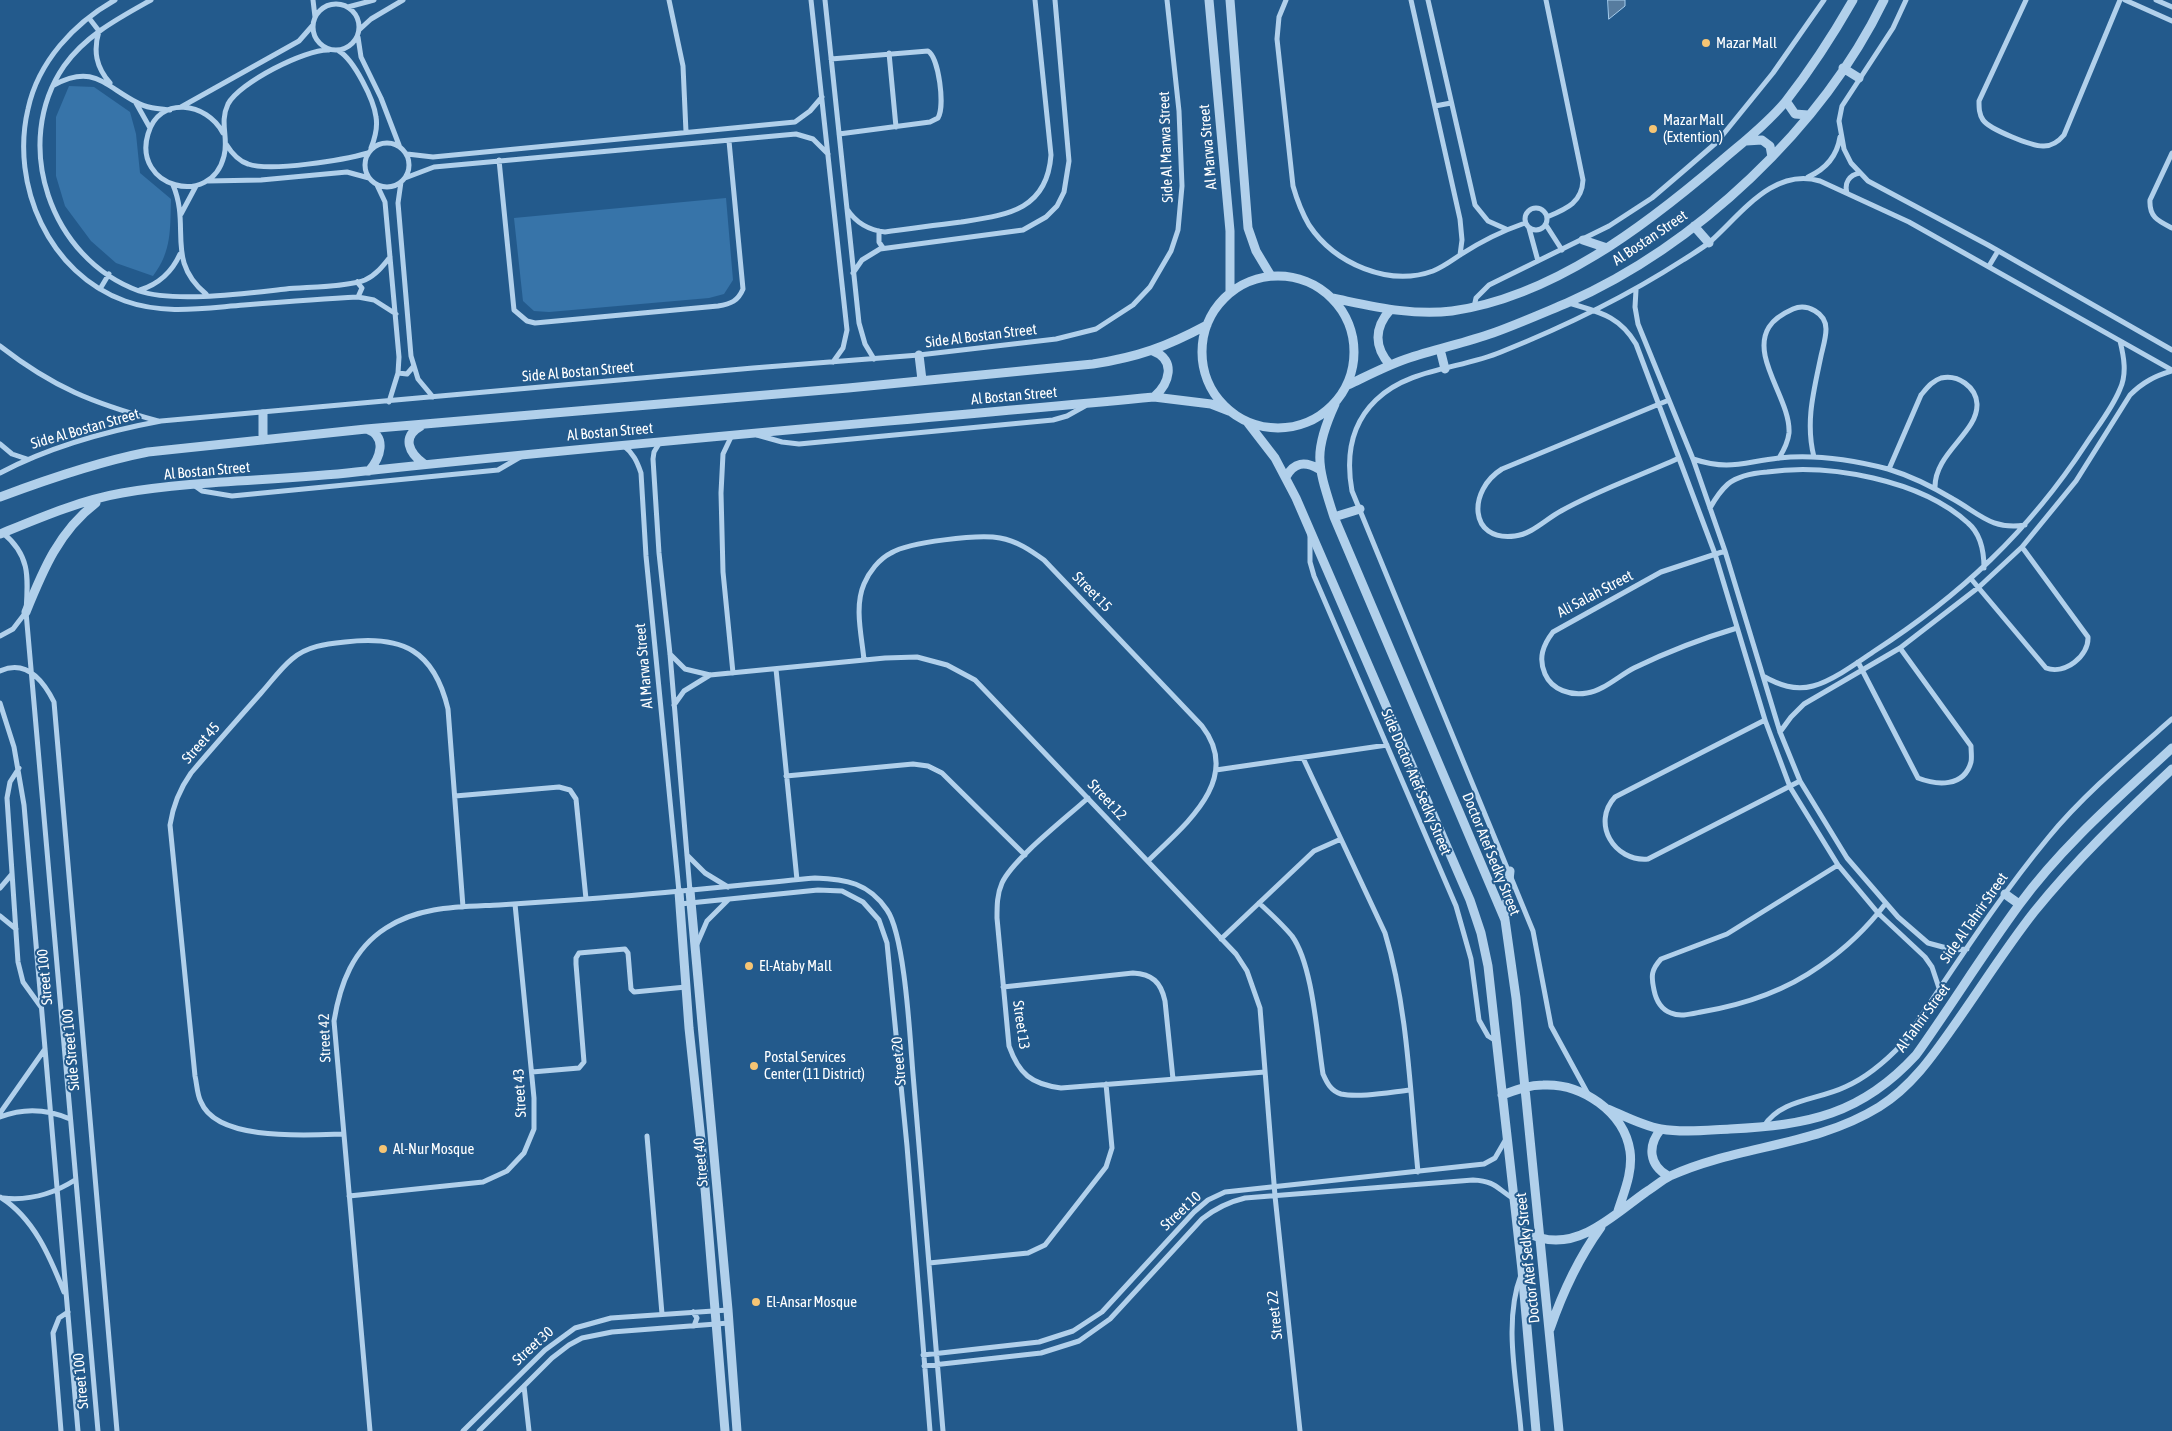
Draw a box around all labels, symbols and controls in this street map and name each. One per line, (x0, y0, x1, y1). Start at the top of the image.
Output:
place label: Mazar Mall (1716, 34, 1777, 52)
marker: Mazar Mall (1700, 37, 1712, 49)
street label: Side Al Marwa Street (1155, 91, 1177, 203)
street label: Al Marwa Street (1195, 104, 1221, 190)
place label: Mazar Mall (Extention) (1663, 111, 1724, 146)
marker: Mazar Mall (Extention) (1647, 123, 1659, 135)
street label: Al Bostan Street (1609, 206, 1691, 270)
street label: Side Al Bostan Street (924, 320, 1038, 352)
street label: Side Al Bostan Street (521, 358, 635, 386)
street label: Al Bostan Street (970, 383, 1058, 409)
street label: Side Al Bostan Street (29, 405, 141, 453)
street label: Al Bostan Street (566, 419, 654, 445)
street label: Al Bostan Street (163, 458, 251, 484)
street label: Ali Salah Street (1554, 567, 1636, 621)
street label: Street 15 (1068, 568, 1116, 616)
street label: Al Marwa Street (631, 623, 657, 709)
street label: Side Doctor Atef Sedky Street (1377, 706, 1455, 858)
street label: Street 45 (178, 719, 224, 767)
street label: Street 12 (1084, 776, 1130, 824)
street label: Doctor Atef Sedky Street (1458, 790, 1524, 918)
street label: Side Al Tahrir Street (1936, 869, 2012, 967)
street label: Street 100 (34, 948, 56, 1006)
place label: El-Ataby Mall (759, 957, 832, 975)
marker: El-Ataby Mall (743, 960, 755, 972)
street label: Al Tahrir Street (1892, 980, 1954, 1056)
street label: Street 13 (1009, 999, 1033, 1051)
street label: Side Street 100 (58, 1008, 84, 1092)
street label: Street 42 (315, 1013, 335, 1063)
street label: Street 20 (888, 1036, 910, 1086)
place label: Postal Services Center (11 District) (764, 1048, 865, 1083)
marker: Postal Services Center (11 District) (748, 1060, 760, 1072)
street label: Street 43 (510, 1068, 530, 1118)
street label: Street 40 (690, 1137, 712, 1187)
place label: Al-Nur Mosque (393, 1140, 474, 1158)
marker: Al-Nur Mosque (377, 1143, 389, 1155)
street label: Street 10 (1157, 1188, 1205, 1234)
street label: Doctor Atef Sedky Street (1512, 1192, 1544, 1324)
street label: Street 22 (1263, 1290, 1287, 1340)
place label: El-Ansar Mosque (766, 1293, 857, 1311)
marker: El-Ansar Mosque (750, 1296, 762, 1308)
street label: Street 30 (509, 1323, 557, 1369)
street label: Street 100 (70, 1352, 92, 1410)

